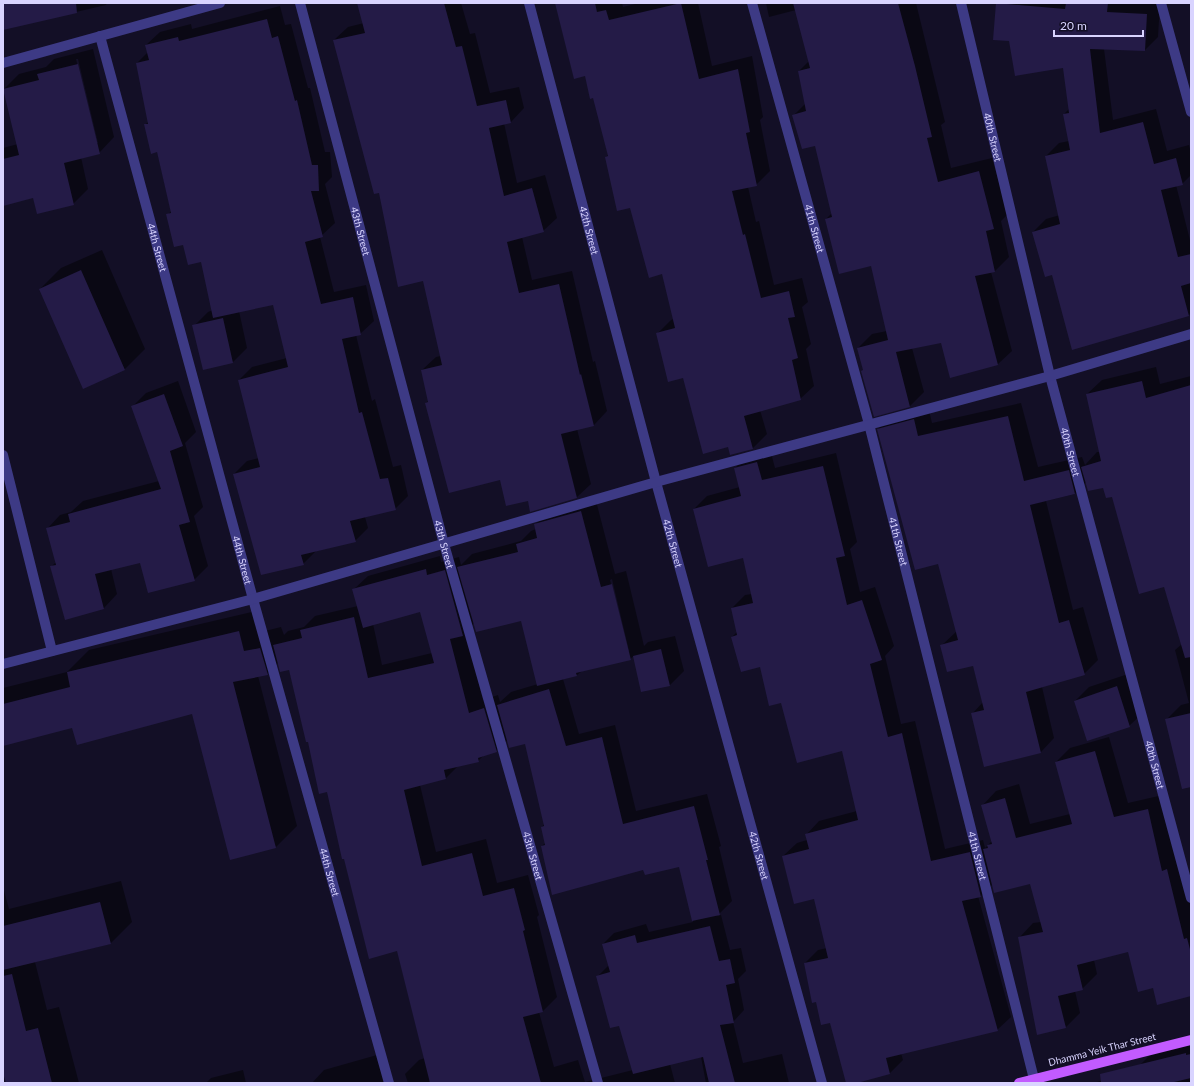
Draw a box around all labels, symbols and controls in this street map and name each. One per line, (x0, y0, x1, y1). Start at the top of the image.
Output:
scale bar (1054, 12, 1143, 38)
text: 20 m (1060, 18, 1087, 33)
street label: 40th Street (981, 112, 1005, 163)
street label: 41th Street (802, 203, 827, 254)
street label: 43th Street (349, 205, 373, 257)
street label: 42th Street (577, 205, 602, 256)
street label: 44th Street (145, 222, 170, 273)
street label: 40th Street (1058, 426, 1083, 478)
street label: 41th Street (887, 516, 911, 567)
street label: 42th Street (660, 518, 685, 569)
street label: 43th Street (432, 519, 457, 570)
street label: 44th Street (230, 534, 255, 586)
street label: 40th Street (1143, 739, 1167, 791)
street label: 43th Street (520, 830, 546, 882)
street label: 42th Street (747, 830, 772, 881)
street label: 41th Street (966, 830, 990, 882)
street label: 44th Street (317, 846, 342, 898)
street label: Dhamma Yeik Thar Street (1047, 1030, 1157, 1068)

